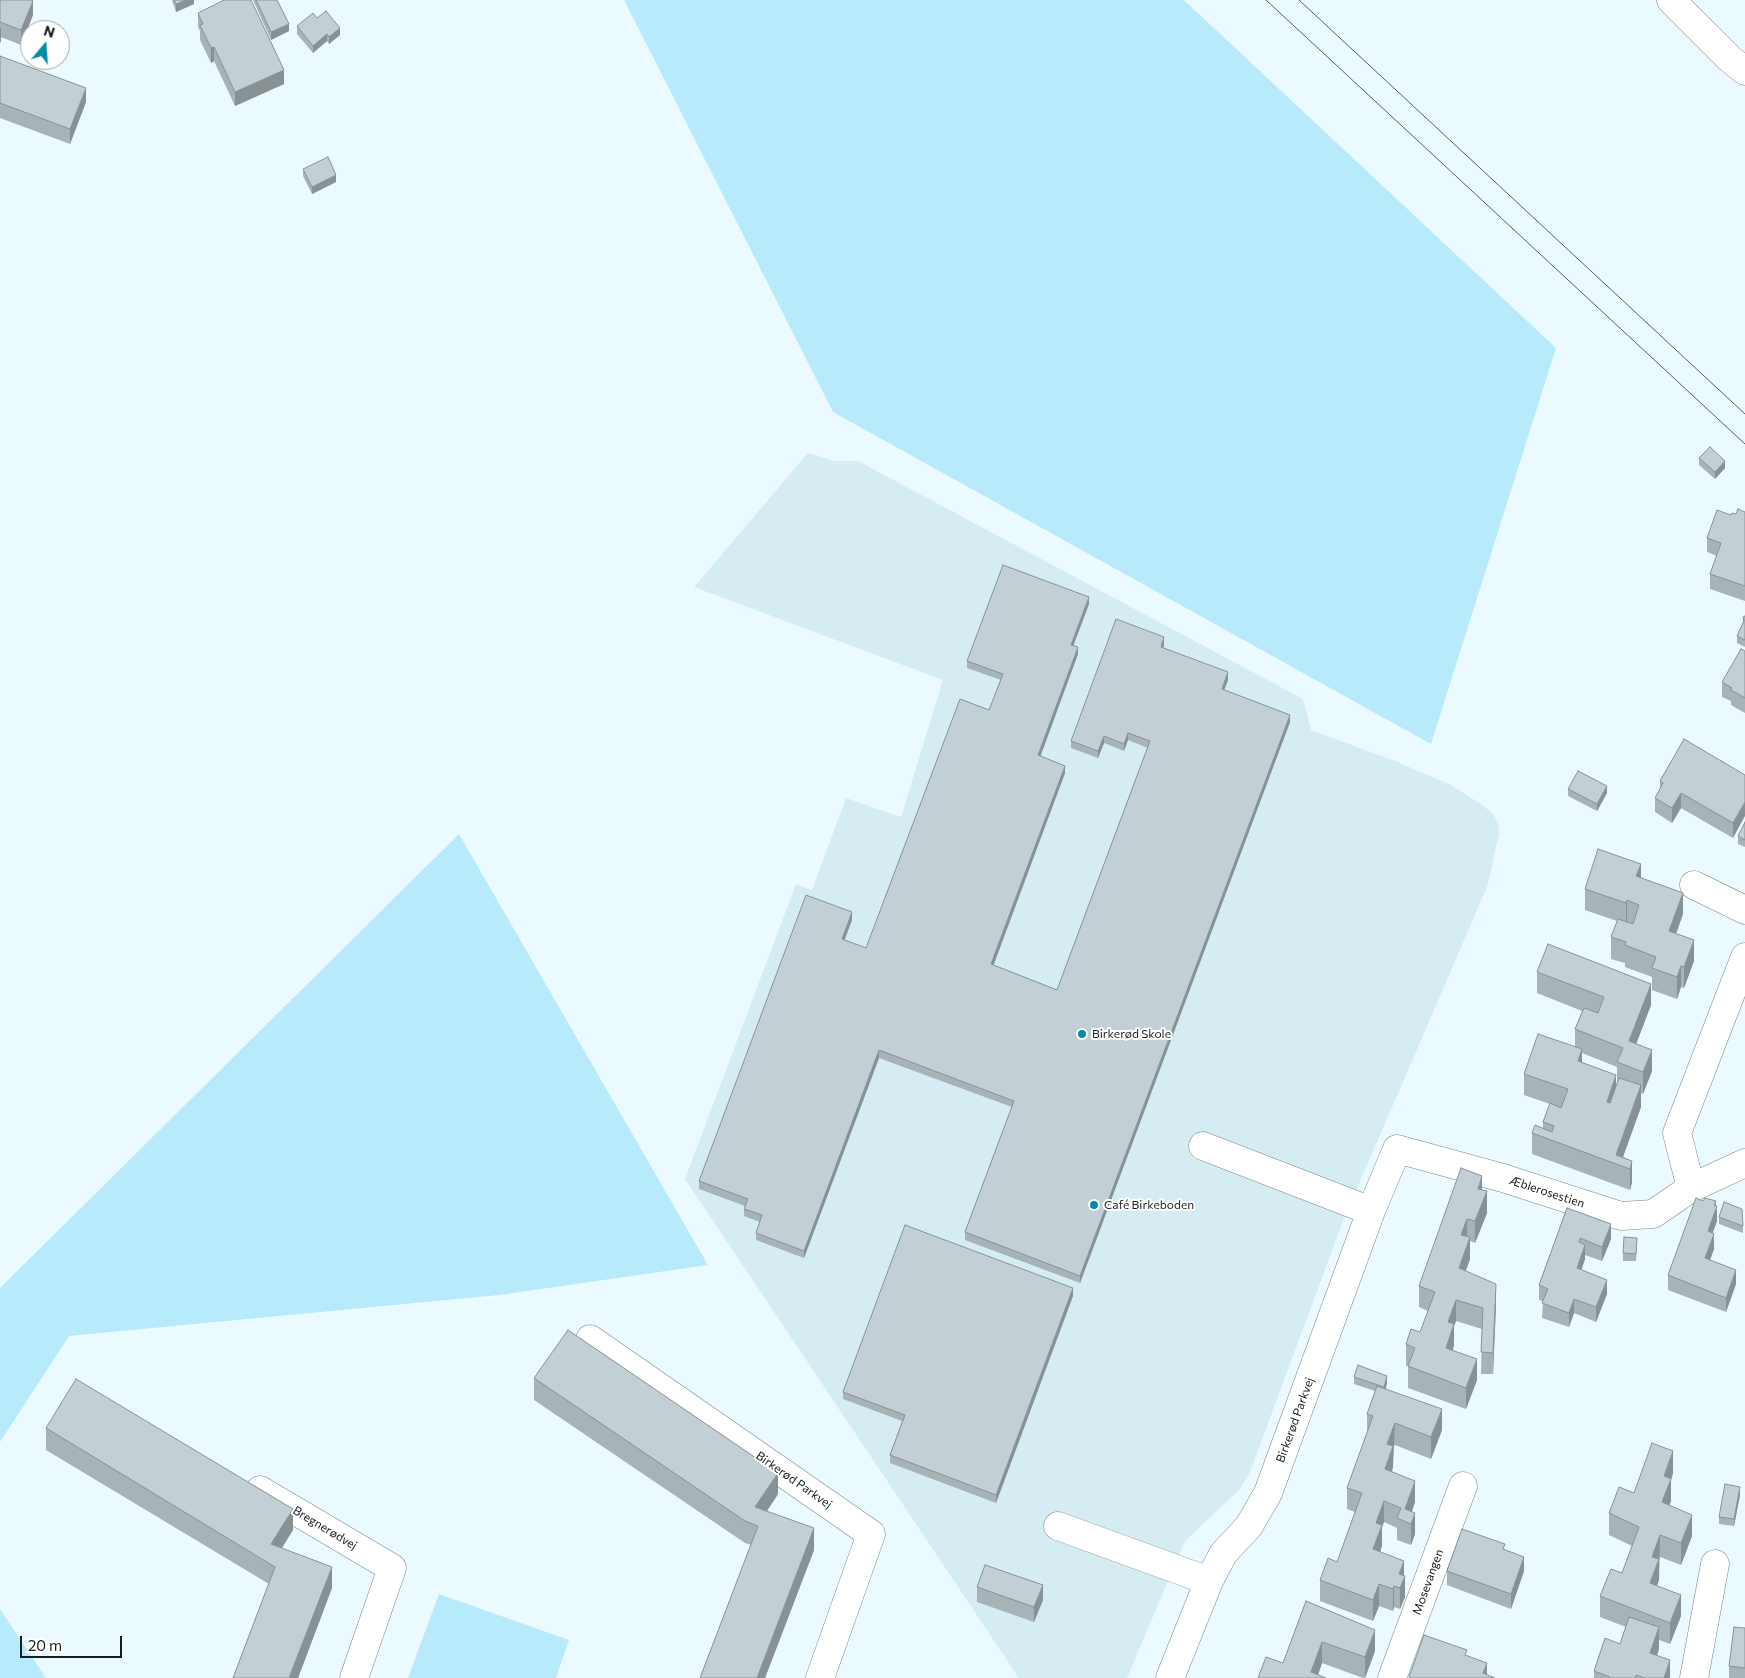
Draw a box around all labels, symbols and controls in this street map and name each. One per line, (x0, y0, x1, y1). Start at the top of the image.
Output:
north arrow (20, 20, 70, 70)
text: N (42, 22, 57, 41)
place label: Birkerød Skole (1092, 1027, 1171, 1041)
marker: Birkerød Skole (1076, 1028, 1088, 1040)
street label: Æblerosestien (1508, 1173, 1586, 1211)
place label: Café Birkeboden (1104, 1198, 1194, 1212)
marker: Café Birkeboden (1088, 1199, 1100, 1211)
street label: Birkerød Parkvej (1273, 1375, 1317, 1465)
street label: Birkerød Parkvej (753, 1448, 835, 1512)
street label: Bregnerødvej (290, 1503, 360, 1553)
street label: Mosevangen (1409, 1547, 1447, 1617)
scale bar (22, 1626, 125, 1658)
text: 20 m (28, 1636, 62, 1654)

